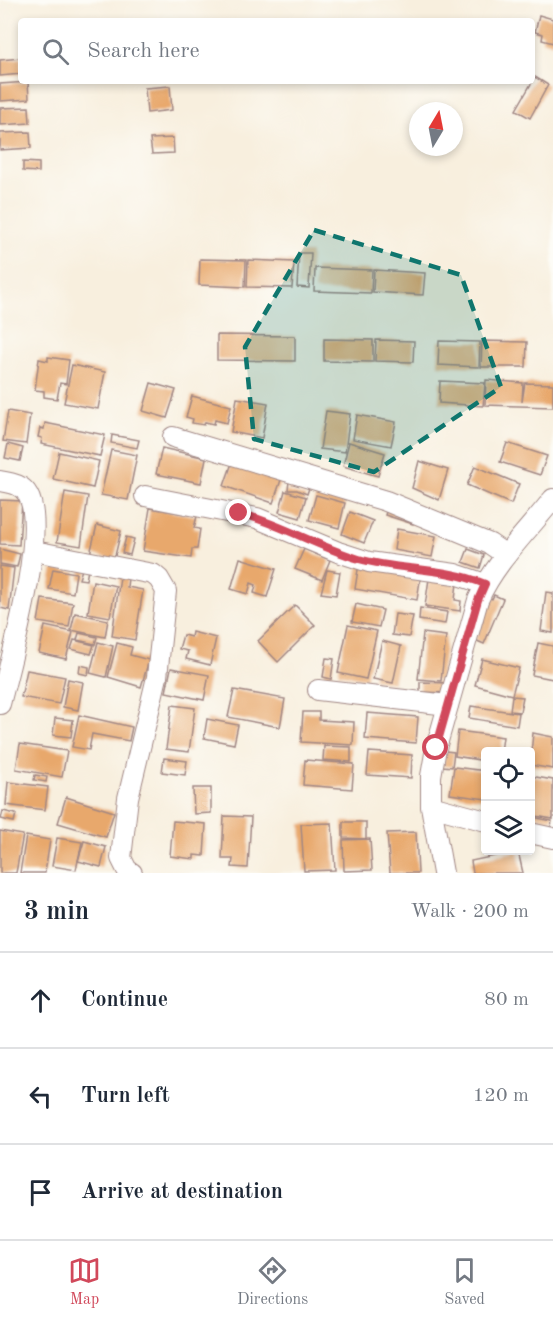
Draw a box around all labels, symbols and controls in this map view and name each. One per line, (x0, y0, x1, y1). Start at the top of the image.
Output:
search box (18, 18, 535, 84)
icon: search (39, 35, 72, 68)
text: Search here (87, 40, 200, 62)
north arrow (409, 102, 463, 156)
route end (225, 499, 251, 525)
route start (422, 734, 448, 760)
map controls (481, 747, 535, 855)
button: locate (481, 747, 535, 801)
button: layers (481, 801, 535, 855)
text: 3 min (24, 899, 89, 925)
text: Walk · 200 m (410, 902, 529, 922)
icon: ahead (24, 984, 57, 1017)
text: Continue (81, 989, 168, 1011)
text: 80 m (484, 990, 529, 1010)
icon: left (24, 1080, 57, 1113)
text: Turn left (81, 1085, 170, 1107)
text: 120 m (473, 1086, 529, 1106)
icon: arrive (24, 1176, 57, 1209)
text: Arrive at destination (81, 1181, 283, 1203)
tab: Map (68, 1254, 101, 1310)
tab: Directions (237, 1254, 308, 1310)
tab: Saved (444, 1254, 485, 1310)

